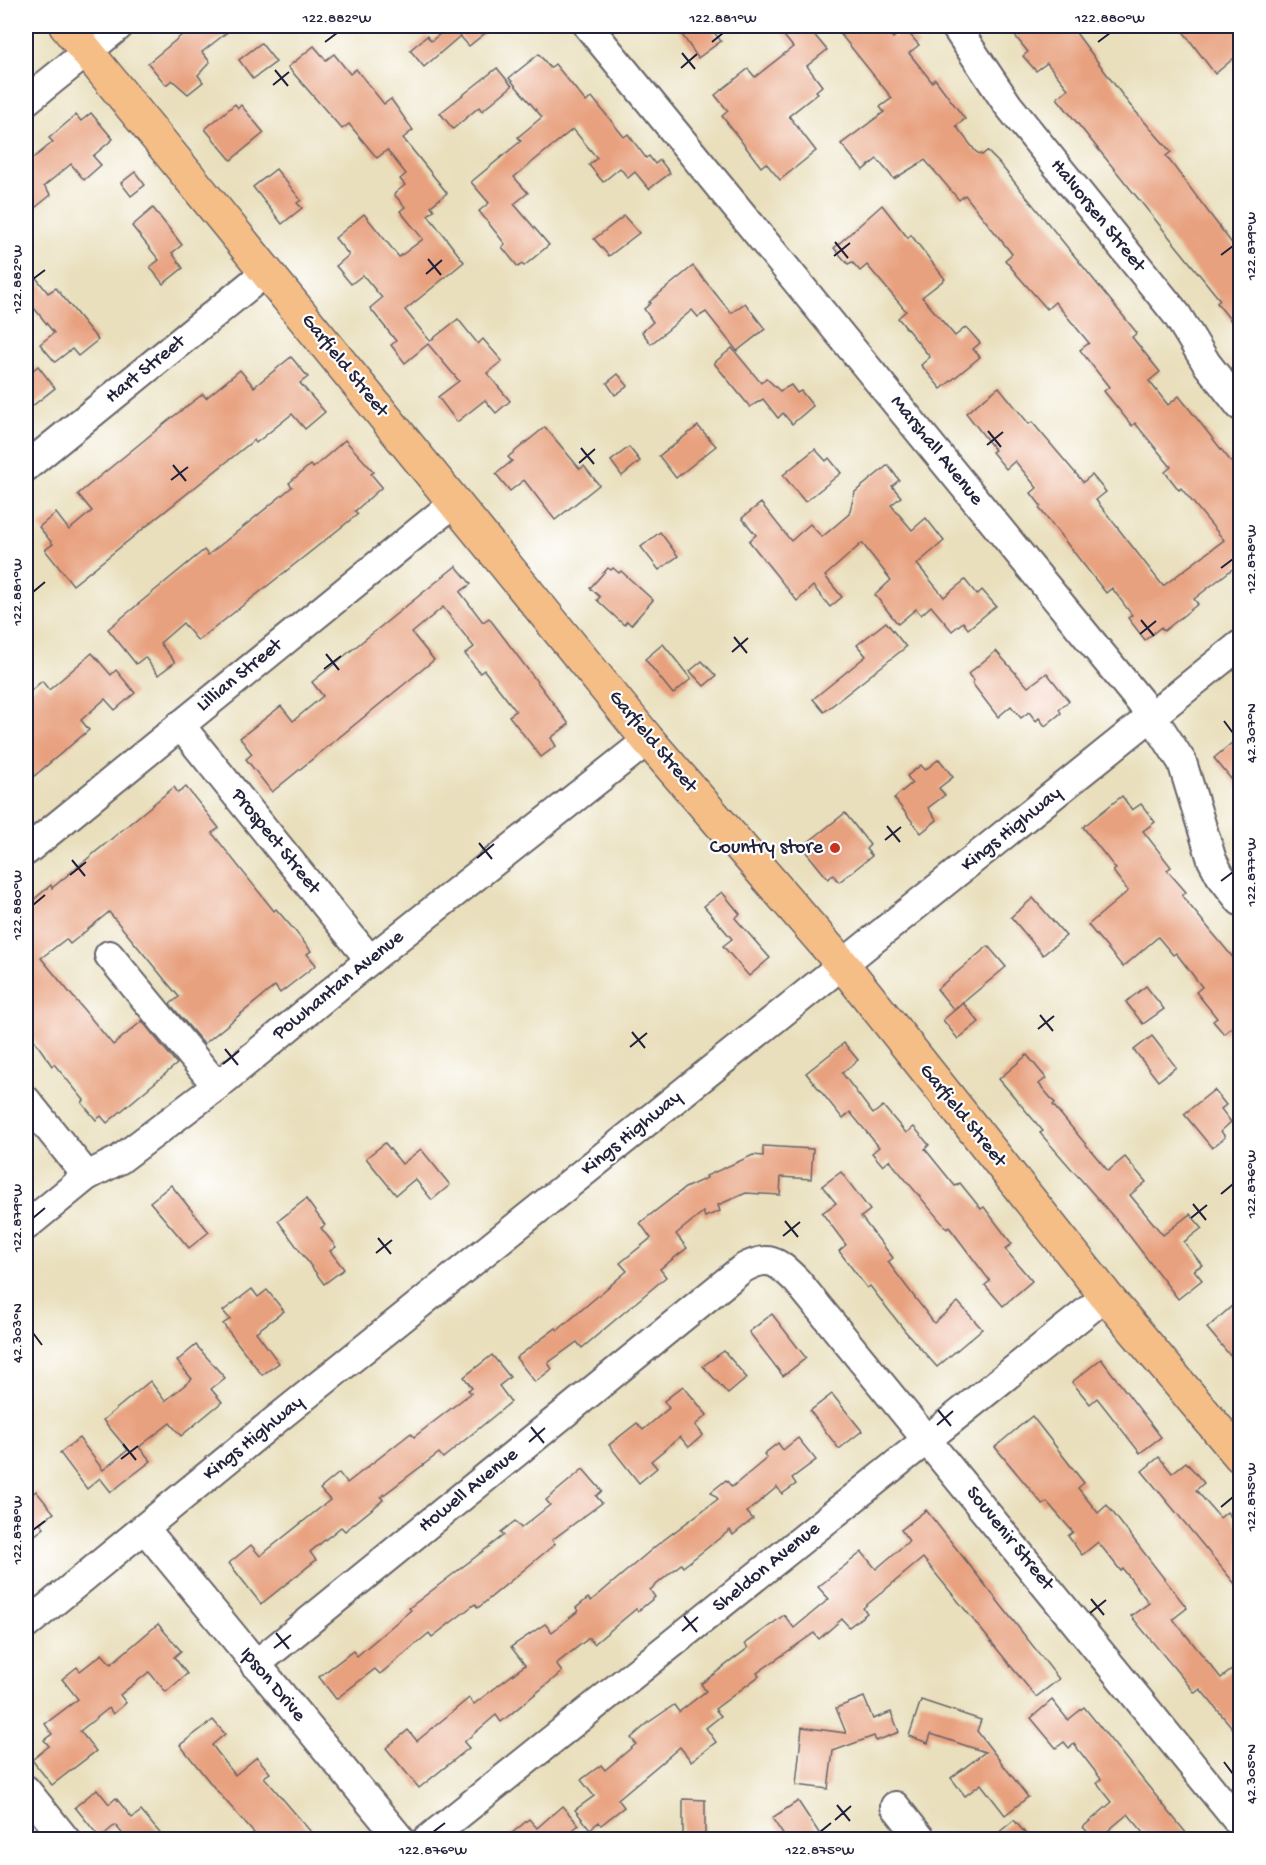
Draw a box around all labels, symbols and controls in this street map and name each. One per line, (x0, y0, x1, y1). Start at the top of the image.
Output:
text: 122.882°W (302, 10, 372, 28)
text: 122.881°W (688, 10, 757, 28)
text: 122.880°W (1074, 10, 1145, 28)
street label: Halvorsen Street (1044, 155, 1151, 278)
text: 122.879°W (1243, 211, 1261, 281)
text: 122.882°W (9, 244, 27, 314)
street label: Garfield Street (295, 310, 394, 424)
street label: Hart Street (102, 330, 192, 409)
street label: Marshall Avenue (885, 391, 988, 511)
text: 122.878°W (1243, 524, 1261, 595)
text: 122.881°W (9, 558, 27, 627)
street label: Lillian Street (193, 633, 289, 717)
street label: Garfield Street (603, 686, 702, 799)
text: 42.307°N (1243, 703, 1261, 763)
street label: Kings Highway (957, 782, 1067, 878)
street label: Prospect Street (225, 784, 326, 901)
place label: Country store (710, 837, 824, 860)
text: 122.877°W (1243, 837, 1261, 907)
marker: Country store (828, 841, 842, 855)
text: 122.880°W (9, 870, 27, 941)
street label: Powhantan Avenue (268, 926, 410, 1047)
street label: Garfield Street (913, 1060, 1012, 1174)
street label: Kings Highway (577, 1086, 687, 1182)
text: 122.876°W (1243, 1149, 1261, 1219)
text: 122.879°W (9, 1183, 27, 1253)
text: 42.303°N (9, 1303, 27, 1363)
street label: Kings Highway (199, 1391, 309, 1487)
street label: Howell Avenue (415, 1443, 524, 1538)
text: 122.875°W (1243, 1462, 1261, 1532)
street label: Souvenir Street (960, 1482, 1059, 1597)
text: 122.878°W (9, 1495, 27, 1566)
street label: Sheldon Avenue (709, 1517, 826, 1618)
street label: Ipson Drive (234, 1643, 310, 1727)
text: 42.305°N (1243, 1744, 1261, 1804)
text: 122.876°W (398, 1842, 468, 1860)
text: 122.875°W (785, 1842, 855, 1860)

